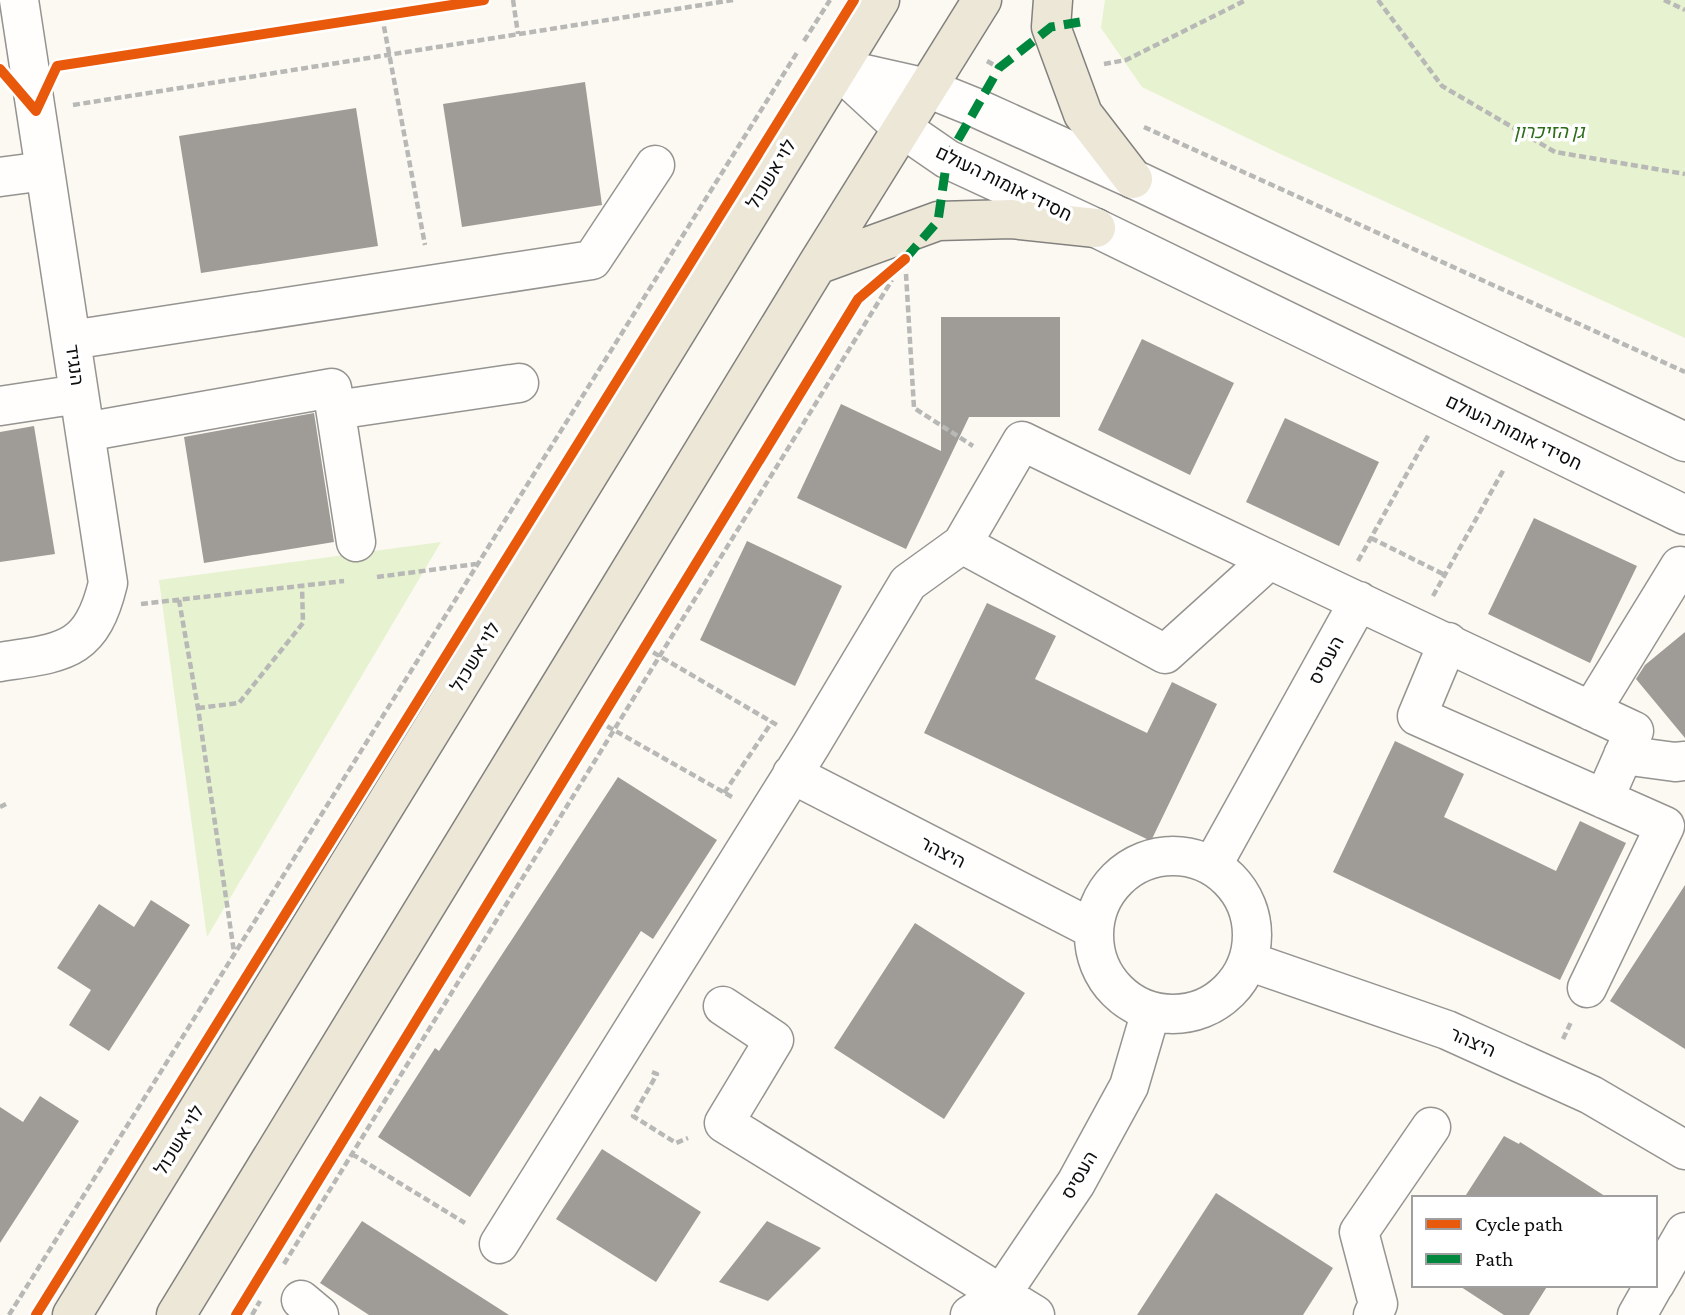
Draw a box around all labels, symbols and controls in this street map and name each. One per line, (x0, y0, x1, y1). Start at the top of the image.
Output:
park label: גן הזיכרון (1514, 121, 1586, 142)
street label: לוי אשכול (742, 135, 800, 213)
street label: חסידי אומות העולם (932, 141, 1076, 225)
street label: הנגיד (62, 343, 88, 387)
street label: חסידי אומות העולם (1442, 390, 1586, 474)
street label: לוי אשכול (446, 618, 504, 696)
street label: העסיס (1304, 632, 1348, 688)
street label: היצהר (917, 832, 969, 872)
street label: היצהר (1447, 1023, 1499, 1061)
street label: לוי אשכול (150, 1101, 208, 1179)
street label: העסיס (1057, 1147, 1101, 1203)
legend (1412, 1196, 1657, 1287)
text: Cycle path (1475, 1212, 1563, 1236)
text: Path (1475, 1247, 1513, 1271)

